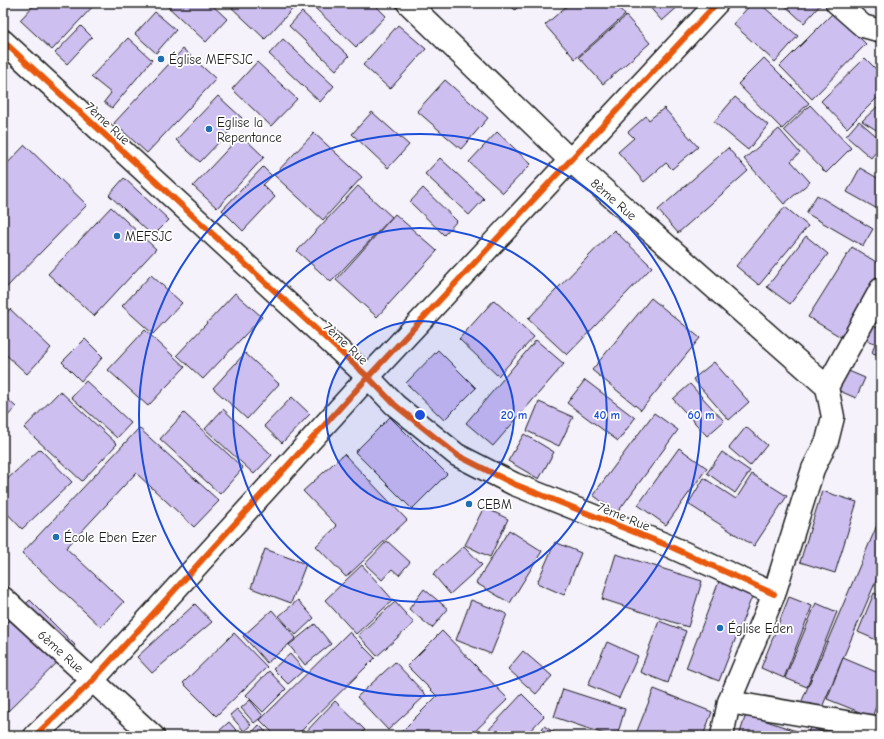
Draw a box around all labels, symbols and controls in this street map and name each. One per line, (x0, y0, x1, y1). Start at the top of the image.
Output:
place label: Église MEFSJC (169, 51, 253, 67)
marker: Église MEFSJC (156, 54, 166, 64)
street label: 7ème Rue (82, 99, 133, 148)
place label: Eglise la Repentance (217, 115, 282, 145)
marker: Eglise la Repentance (204, 124, 214, 134)
street label: 8ème Rue (588, 175, 640, 224)
place label: MEFSJC (125, 229, 172, 244)
marker: MEFSJC (112, 231, 122, 241)
street label: 7ème Rue (320, 319, 371, 368)
centre of rings (413, 408, 427, 422)
text: 20 m (501, 408, 527, 422)
text: 40 m (594, 408, 620, 422)
text: 60 m (688, 408, 714, 422)
place label: CEBM (477, 497, 512, 512)
marker: CEBM (464, 499, 474, 509)
street label: 7ème Rue (595, 499, 653, 534)
place label: École Eben Ezer (64, 529, 157, 545)
marker: École Eben Ezer (51, 532, 61, 542)
place label: Église Eden (728, 620, 793, 636)
marker: Église Eden (715, 623, 725, 633)
street label: 6ème Rue (35, 627, 87, 676)

